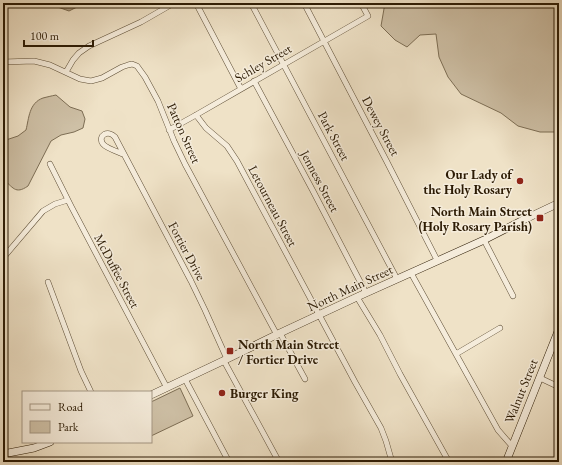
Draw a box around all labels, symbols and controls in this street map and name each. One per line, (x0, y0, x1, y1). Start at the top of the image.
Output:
scale bar (24, 22, 93, 48)
text: 100 m (30, 28, 60, 44)
street label: Schley Street (231, 40, 295, 86)
street label: Dewey Street (358, 93, 404, 159)
street label: Patton Street (163, 100, 205, 166)
street label: Park Street (314, 108, 354, 164)
street label: Jenness Street (296, 146, 343, 215)
street label: Letourneau Street (244, 162, 302, 250)
place label: Our Lady of the Holy Rosary (423, 166, 514, 198)
marker: Our Lady of the Holy Rosary (515, 176, 525, 186)
place label: North Main Street (Holy Rosary Parish) (419, 203, 532, 235)
marker: North Main Street (Holy Rosary Parish) (535, 213, 545, 223)
street label: Fortier Drive (164, 219, 210, 283)
street label: McDuffee Street (90, 231, 144, 311)
street label: North Main Street (305, 261, 395, 315)
place label: North Main Street / Fortier Drive (238, 336, 339, 368)
marker: North Main Street / Fortier Drive (225, 346, 235, 356)
street label: Walnut Street (500, 356, 542, 426)
place label: Burger King (230, 385, 299, 402)
marker: Burger King (217, 388, 227, 398)
legend (22, 391, 152, 443)
text: Road (58, 399, 84, 415)
text: Park (58, 419, 79, 435)

